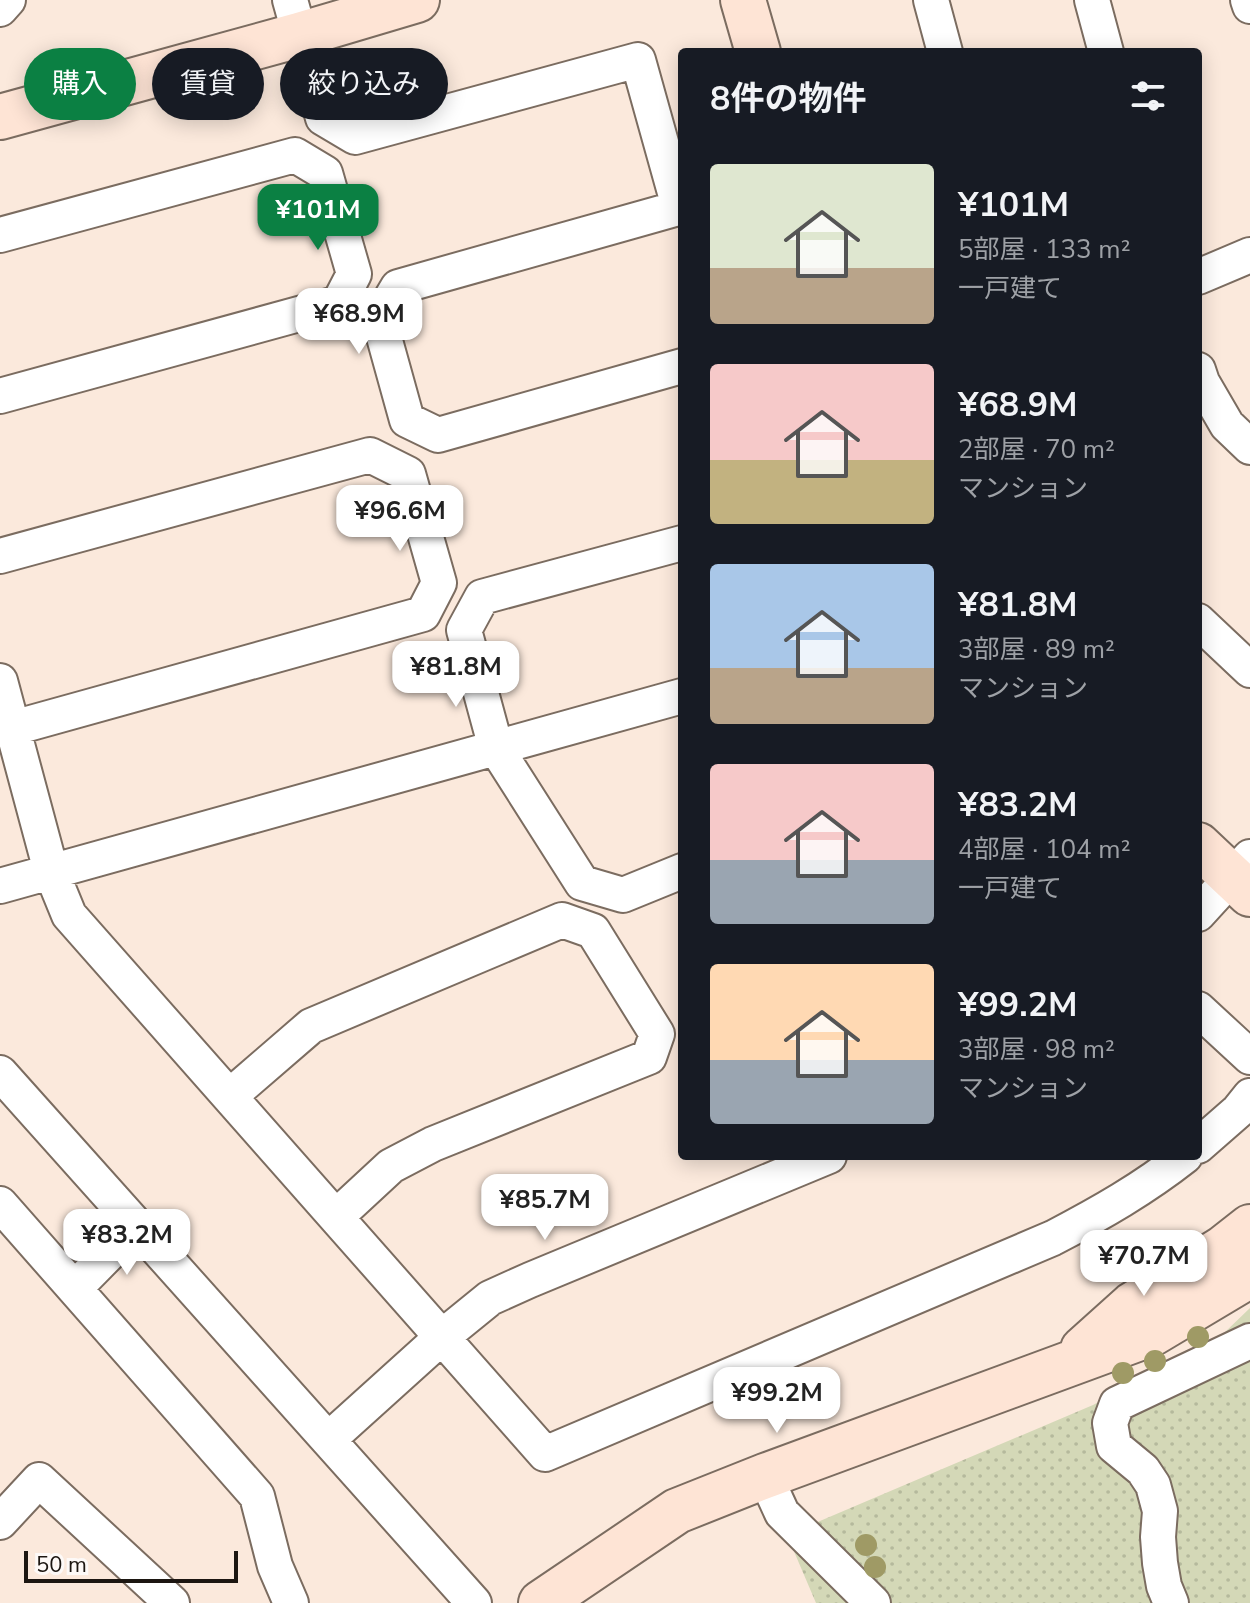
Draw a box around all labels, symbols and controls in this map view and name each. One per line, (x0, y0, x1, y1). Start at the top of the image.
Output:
chip: 購入 (24, 48, 136, 120)
chip: 賃貸 (152, 48, 264, 120)
chip: 絞り込み (280, 48, 448, 120)
icon: filters (1126, 74, 1170, 118)
text: 8件の物件 (710, 76, 866, 122)
text: ¥101M (958, 182, 1069, 228)
pin: ¥101M (262, 184, 374, 252)
text: ¥101M (276, 192, 360, 227)
icon: home (774, 196, 870, 292)
text: 5部屋 · 133 m² (958, 232, 1131, 267)
text: 一戸建て (958, 271, 1062, 306)
pin: ¥68.9M (294, 288, 424, 356)
text: ¥68.9M (313, 296, 405, 331)
text: ¥68.9M (958, 382, 1078, 428)
icon: home (774, 396, 870, 492)
text: 2部屋 · 70 m² (958, 432, 1115, 467)
text: マンション (958, 471, 1088, 506)
pin: ¥96.6M (335, 485, 465, 553)
text: ¥96.6M (354, 493, 446, 528)
text: ¥81.8M (958, 582, 1078, 628)
icon: home (774, 596, 870, 692)
text: 3部屋 · 89 m² (958, 632, 1115, 667)
pin: ¥81.8M (391, 641, 521, 709)
text: ¥81.8M (410, 649, 502, 684)
text: マンション (958, 671, 1088, 706)
text: ¥83.2M (958, 782, 1078, 828)
icon: home (774, 796, 870, 892)
text: 4部屋 · 104 m² (958, 832, 1131, 867)
text: 一戸建て (958, 871, 1062, 906)
text: ¥99.2M (958, 982, 1078, 1028)
icon: home (774, 996, 870, 1092)
text: 3部屋 · 98 m² (958, 1032, 1115, 1067)
text: マンション (958, 1071, 1088, 1106)
pin: ¥85.7M (480, 1174, 610, 1242)
text: ¥85.7M (499, 1182, 591, 1217)
pin: ¥83.2M (62, 1209, 192, 1277)
text: ¥83.2M (81, 1217, 173, 1252)
pin: ¥70.7M (1079, 1230, 1209, 1298)
text: ¥70.7M (1098, 1238, 1190, 1273)
pin: ¥99.2M (712, 1367, 842, 1435)
text: ¥99.2M (731, 1375, 823, 1410)
scale bar (24, 1547, 238, 1583)
text: 50 m (36, 1550, 87, 1580)

